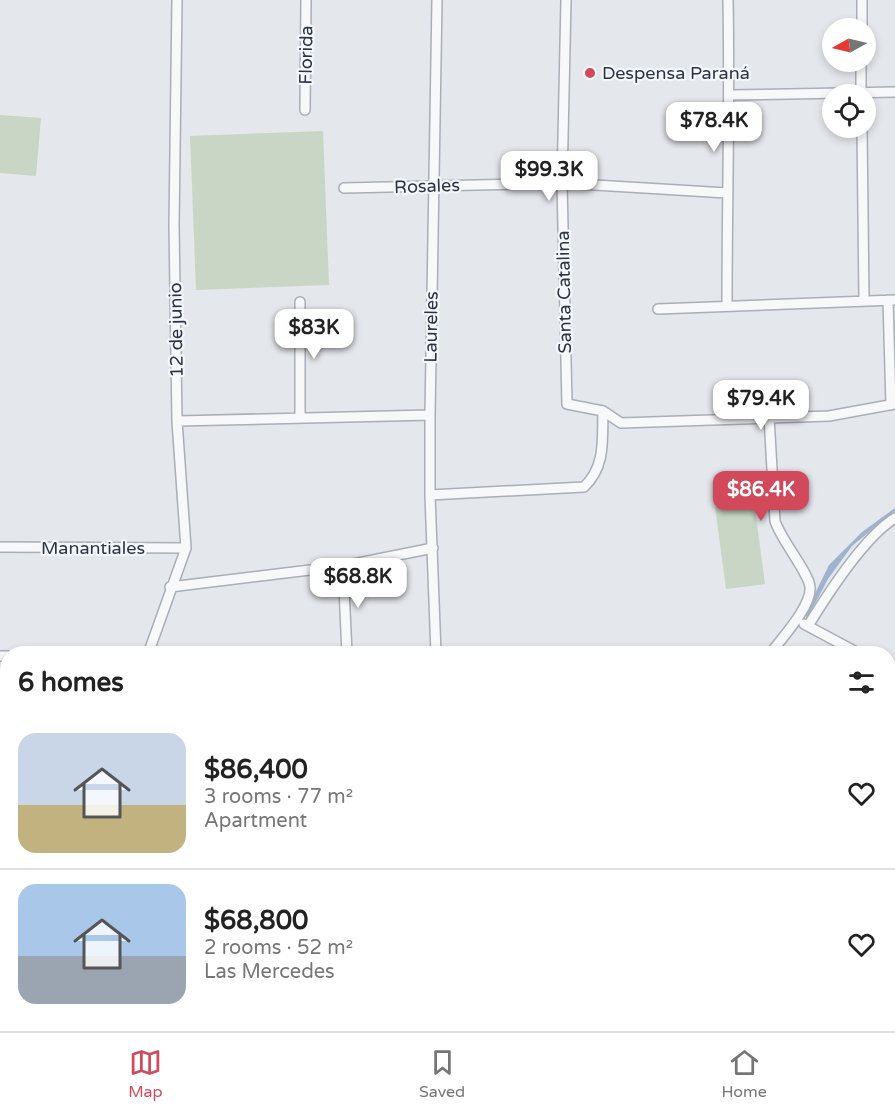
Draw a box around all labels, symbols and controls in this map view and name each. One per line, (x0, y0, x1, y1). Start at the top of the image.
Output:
north arrow (822, 18, 876, 72)
map controls (822, 18, 876, 138)
street label: Florida (294, 25, 318, 85)
place label: Despensa Paraná (602, 62, 750, 84)
marker: Despensa Paraná (583, 66, 597, 80)
button: locate (822, 84, 876, 138)
pin: $78.4K (665, 102, 763, 153)
text: $78.4K (680, 109, 748, 133)
pin: $99.3K (500, 151, 598, 202)
text: $99.3K (515, 158, 583, 182)
street label: Rosales (394, 174, 460, 198)
street label: Santa Catalina (552, 230, 576, 354)
street label: 12 de junio (164, 282, 188, 378)
street label: Laureles (419, 291, 443, 363)
pin: $83K (278, 309, 350, 360)
text: $83K (289, 316, 339, 340)
pin: $79.4K (712, 380, 810, 431)
text: $79.4K (727, 387, 795, 411)
pin: $86.4K (712, 471, 810, 522)
text: $86.4K (727, 478, 795, 502)
street label: Manantiales (41, 537, 145, 559)
pin: $68.8K (309, 558, 407, 609)
text: $68.8K (324, 565, 392, 589)
icon: filters (845, 666, 878, 699)
text: 6 homes (18, 667, 124, 698)
text: $86,400 (204, 754, 308, 785)
icon: home (66, 757, 138, 829)
icon: heart (845, 777, 878, 810)
text: 3 rooms · 77 m² (204, 785, 353, 809)
text: Apartment (204, 809, 307, 833)
text: $68,800 (204, 905, 308, 936)
icon: home (66, 908, 138, 980)
icon: heart (845, 928, 878, 961)
text: 2 rooms · 52 m² (204, 936, 353, 960)
text: Las Mercedes (204, 960, 335, 984)
tab: Map (128, 1046, 163, 1102)
tab: Saved (419, 1046, 465, 1102)
tab: Home (722, 1046, 767, 1102)

